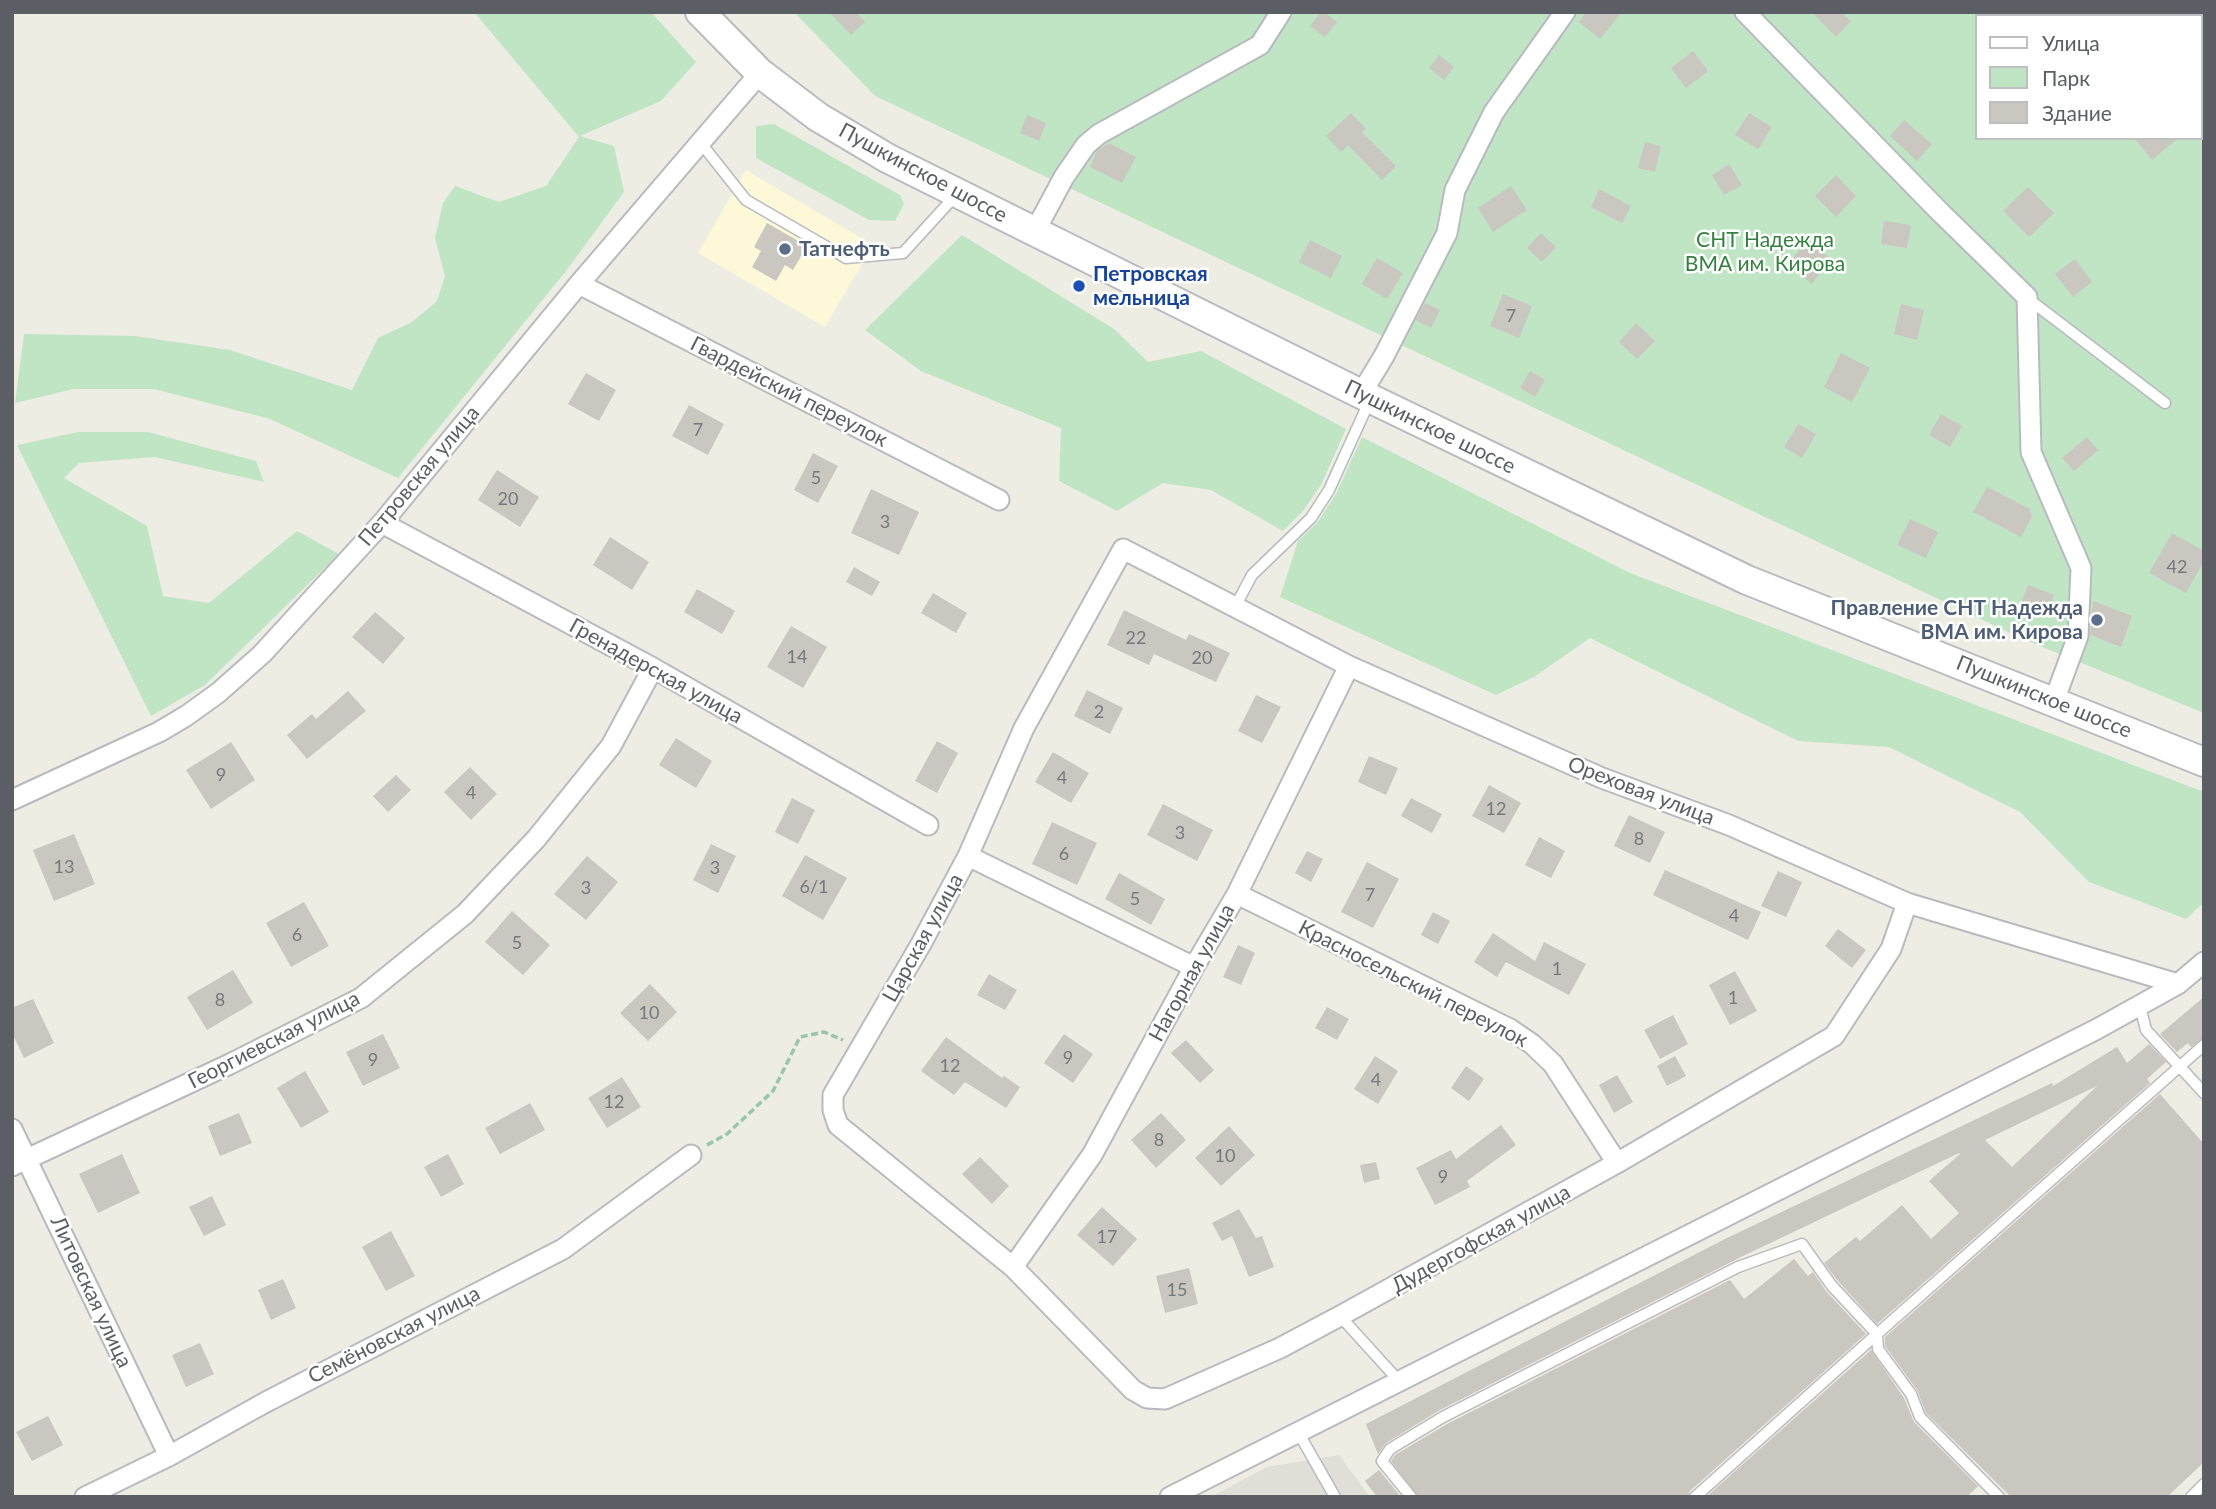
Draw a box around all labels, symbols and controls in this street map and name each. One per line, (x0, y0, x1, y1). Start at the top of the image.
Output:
legend (1974, 14, 2202, 140)
text: Улица (2042, 30, 2100, 55)
text: Парк (2042, 65, 2090, 90)
text: Здание (2042, 100, 2112, 125)
street label: Пушкинское шоссе (835, 118, 1011, 228)
park label: СНТ Надежда ВМА им. Кирова (1685, 227, 1845, 277)
place label: Татнефть (799, 236, 890, 262)
marker: Татнефть (777, 241, 793, 257)
place label: Петровская мельница (1093, 261, 1208, 311)
marker: Петровская мельница (1071, 278, 1087, 294)
house number: 7 (1506, 305, 1516, 327)
street label: Гвардейский переулок (686, 331, 892, 453)
street label: Пушкинское шоссе (1340, 375, 1520, 479)
street label: Петровская улица (353, 401, 485, 551)
house number: 7 (693, 419, 703, 441)
house number: 5 (811, 467, 821, 489)
house number: 20 (498, 488, 518, 510)
house number: 3 (880, 511, 890, 533)
house number: 42 (2167, 556, 2187, 578)
place label: Правление СНТ Надежда ВМА им. Кирова (1830, 595, 2083, 645)
marker: Правление СНТ Надежда ВМА им. Кирова (2089, 612, 2105, 628)
street label: Гренадерская улица (565, 613, 747, 729)
house number: 22 (1126, 627, 1146, 649)
house number: 14 (787, 646, 807, 668)
house number: 20 (1192, 647, 1212, 669)
street label: Пушкинское шоссе (1953, 650, 2135, 744)
house number: 2 (1094, 701, 1104, 723)
street label: Ореховая улица (1564, 751, 1718, 831)
house number: 9 (216, 764, 226, 786)
house number: 4 (1057, 767, 1067, 789)
house number: 4 (466, 782, 476, 804)
house number: 12 (1486, 798, 1506, 820)
house number: 3 (1175, 822, 1185, 844)
house number: 8 (1634, 828, 1644, 850)
house number: 6 (1059, 843, 1069, 865)
house number: 13 (54, 856, 74, 878)
house number: 3 (710, 857, 720, 879)
street label: Царская улица (877, 869, 969, 1007)
house number: 6/1 (799, 876, 829, 898)
house number: 3 (581, 877, 591, 899)
house number: 7 (1365, 884, 1375, 906)
house number: 5 (1130, 888, 1140, 910)
street label: Нагорная улица (1144, 900, 1240, 1046)
house number: 4 (1729, 905, 1739, 927)
street label: Красносельский переулок (1294, 915, 1532, 1053)
house number: 6 (292, 924, 302, 946)
house number: 5 (512, 932, 522, 954)
house number: 1 (1552, 958, 1562, 980)
street label: Георгиевская улица (184, 986, 364, 1094)
house number: 1 (1728, 987, 1738, 1009)
house number: 8 (215, 989, 225, 1011)
house number: 10 (639, 1002, 659, 1024)
house number: 9 (1063, 1047, 1073, 1069)
house number: 9 (368, 1049, 378, 1071)
house number: 12 (940, 1055, 960, 1077)
house number: 4 (1371, 1069, 1381, 1091)
house number: 12 (604, 1091, 624, 1113)
house number: 8 (1154, 1129, 1164, 1151)
house number: 10 (1215, 1145, 1235, 1167)
house number: 9 (1438, 1166, 1448, 1188)
street label: Дудергофская улица (1387, 1179, 1575, 1299)
street label: Литовская улица (45, 1212, 137, 1372)
house number: 17 (1097, 1226, 1117, 1248)
house number: 15 (1167, 1279, 1187, 1301)
street label: Семёновская улица (304, 1281, 484, 1389)

